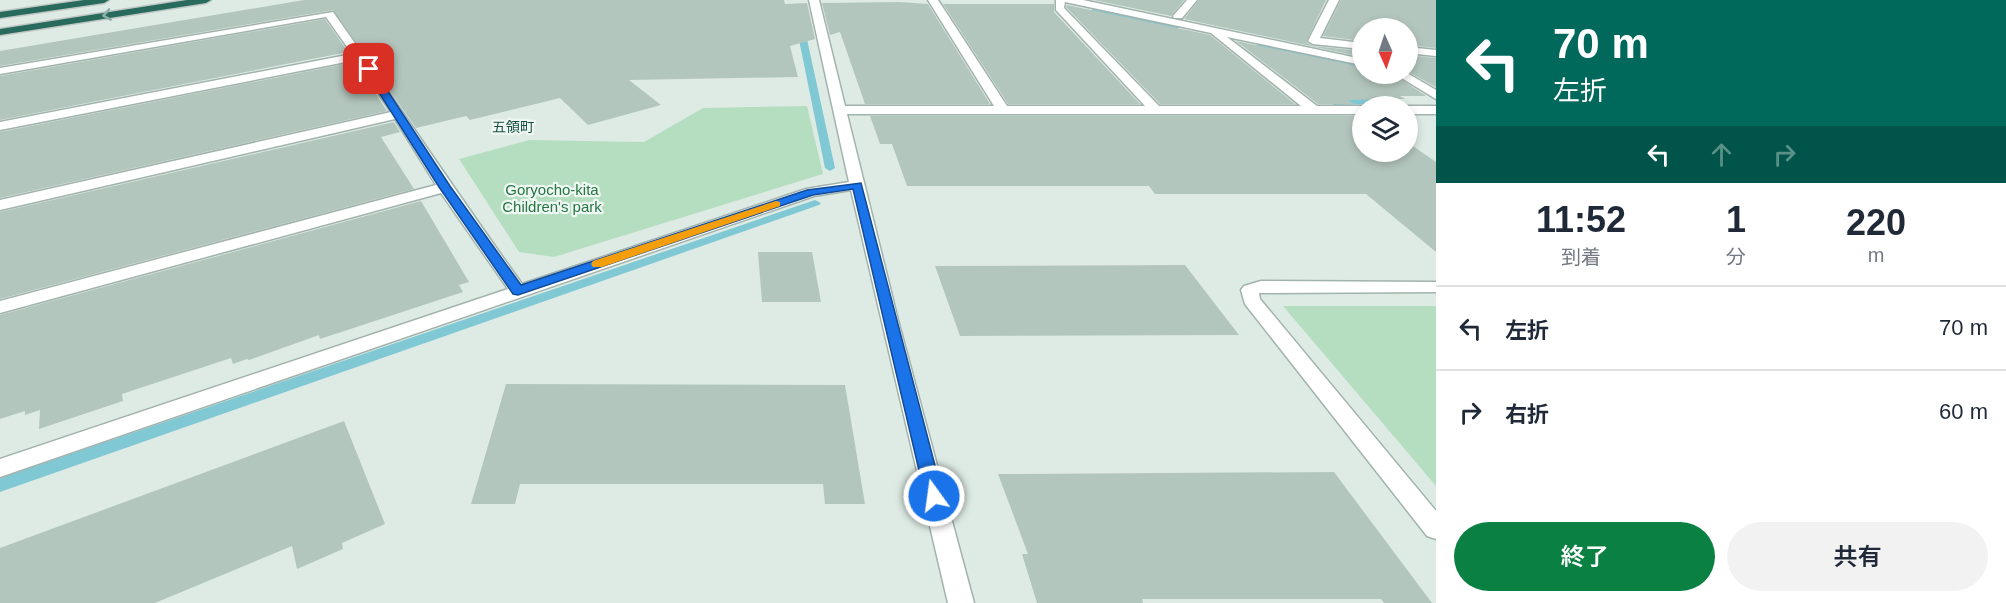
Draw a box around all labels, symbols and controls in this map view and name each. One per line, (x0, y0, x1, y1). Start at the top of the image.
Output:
one-way arrow (103, 9, 112, 21)
north arrow (1352, 18, 1418, 84)
map controls (1352, 18, 1418, 162)
text: 70 m (1553, 20, 1649, 67)
icon: left (1454, 24, 1532, 102)
pin (343, 43, 394, 94)
icon: arrive (352, 52, 385, 85)
text: 左折 (1553, 76, 1607, 106)
button: layers (1352, 96, 1418, 162)
district label: 五領町 (492, 119, 534, 135)
icon: left (1642, 138, 1675, 171)
icon: ahead (1705, 138, 1738, 171)
icon: right (1768, 138, 1801, 171)
park label: Goryocho-kita Children's park (502, 181, 602, 215)
text: 11:52 (1536, 199, 1626, 240)
text: 1 (1726, 199, 1746, 240)
text: 220 (1846, 202, 1906, 243)
text: m (1868, 244, 1884, 266)
text: 到着 (1561, 246, 1601, 268)
text: 分 (1726, 246, 1746, 268)
icon: left (1454, 312, 1487, 345)
text: 70 m (1939, 315, 1988, 340)
text: 左折 (1505, 318, 1549, 343)
icon: right (1454, 396, 1487, 429)
text: 60 m (1939, 399, 1988, 424)
text: 右折 (1505, 402, 1549, 427)
position arrow (902, 464, 966, 528)
button: 終了 (1454, 522, 1715, 591)
button: 共有 (1727, 522, 1988, 591)

